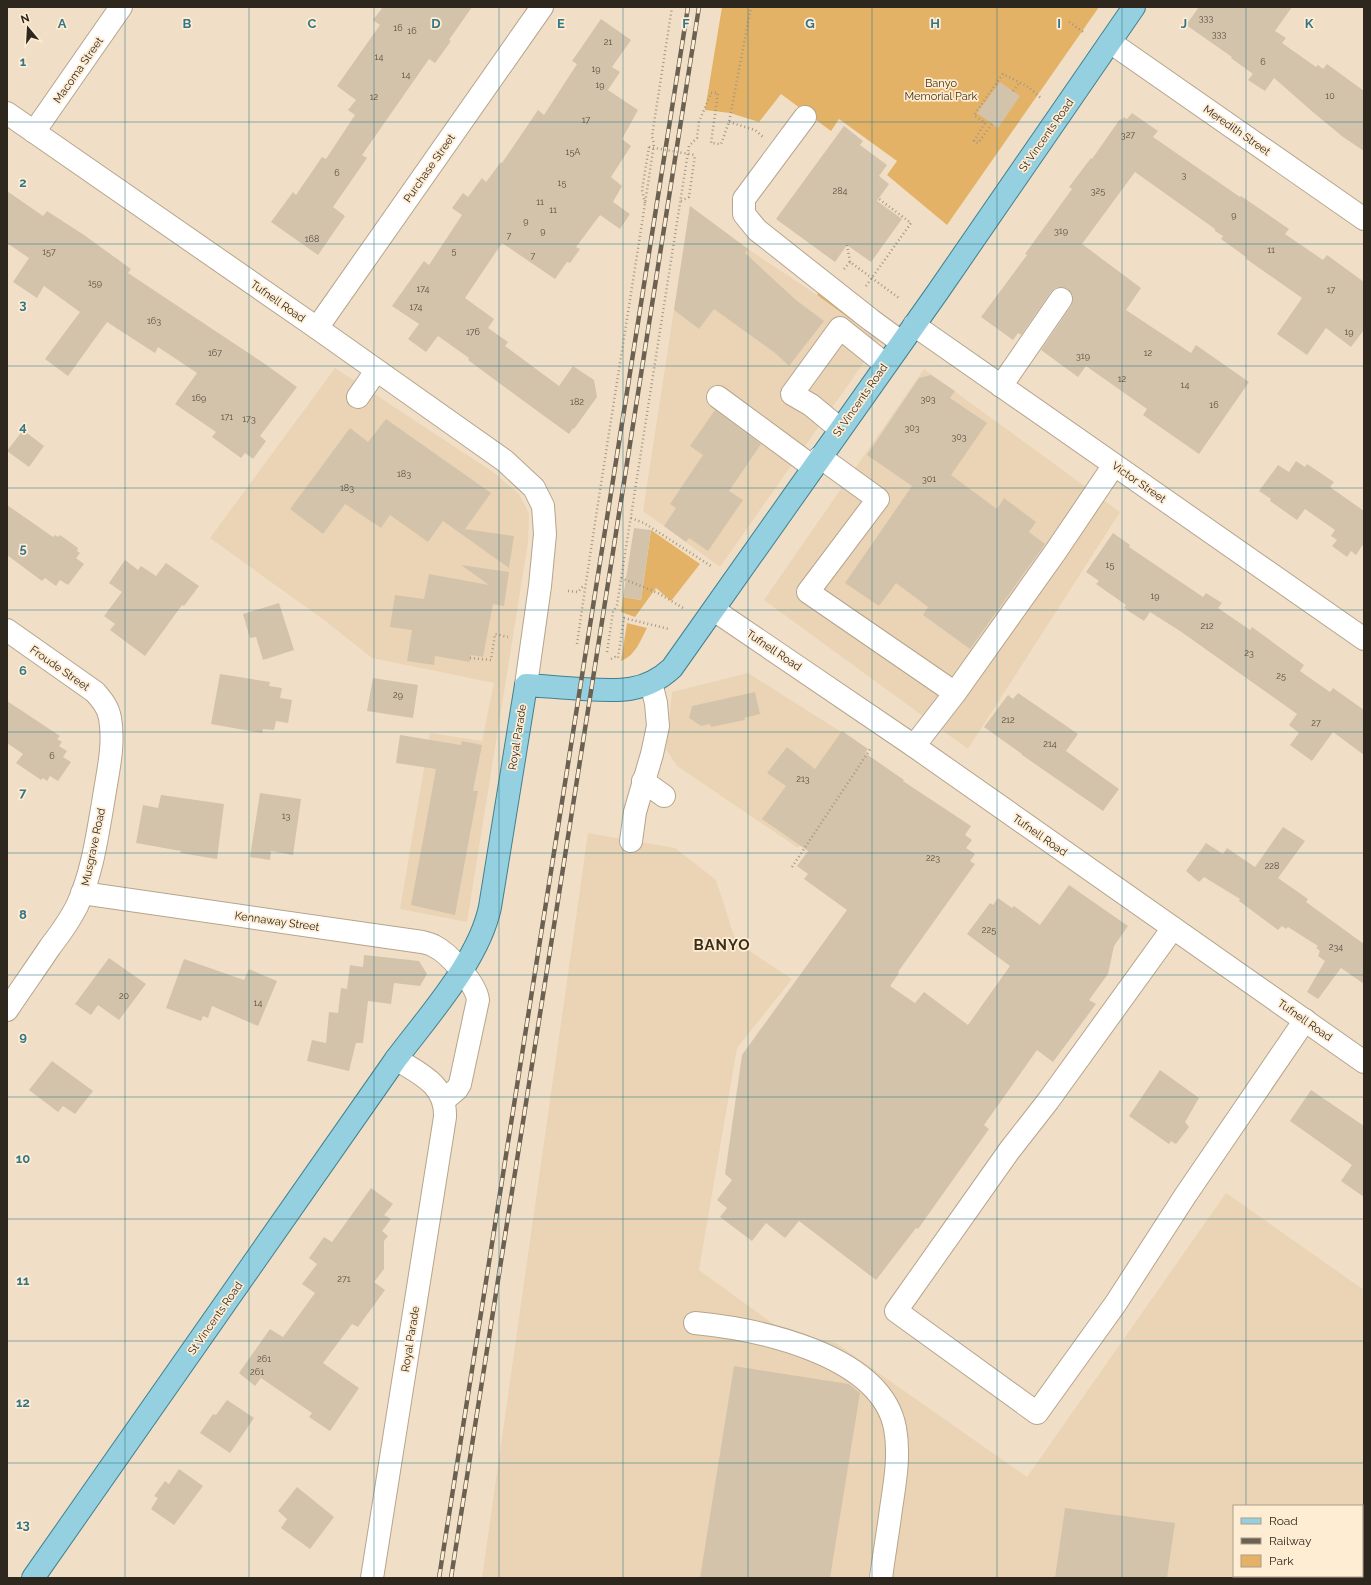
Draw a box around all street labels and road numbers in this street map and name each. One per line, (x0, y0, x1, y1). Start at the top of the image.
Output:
street label: Macoma Street (51, 35, 106, 106)
street label: St Vincents Road (1016, 96, 1076, 174)
street label: Meredith Street (1201, 102, 1273, 159)
street label: Purchase Street (401, 131, 458, 205)
street label: Tufnell Road (248, 278, 308, 325)
street label: St Vincents Road (830, 361, 890, 439)
street label: Victor Street (1109, 459, 1168, 506)
street label: Tufnell Road (744, 627, 804, 674)
street label: Froude Street (28, 643, 92, 694)
street label: Royal Parade (506, 703, 529, 771)
street label: Musgrave Road (79, 807, 108, 887)
street label: Tufnell Road (1010, 812, 1070, 859)
street label: Kennaway Street (234, 909, 320, 934)
street label: Tufnell Road (1275, 997, 1335, 1044)
street label: St Vincents Road (185, 1279, 245, 1357)
street label: Royal Parade (399, 1305, 422, 1373)

